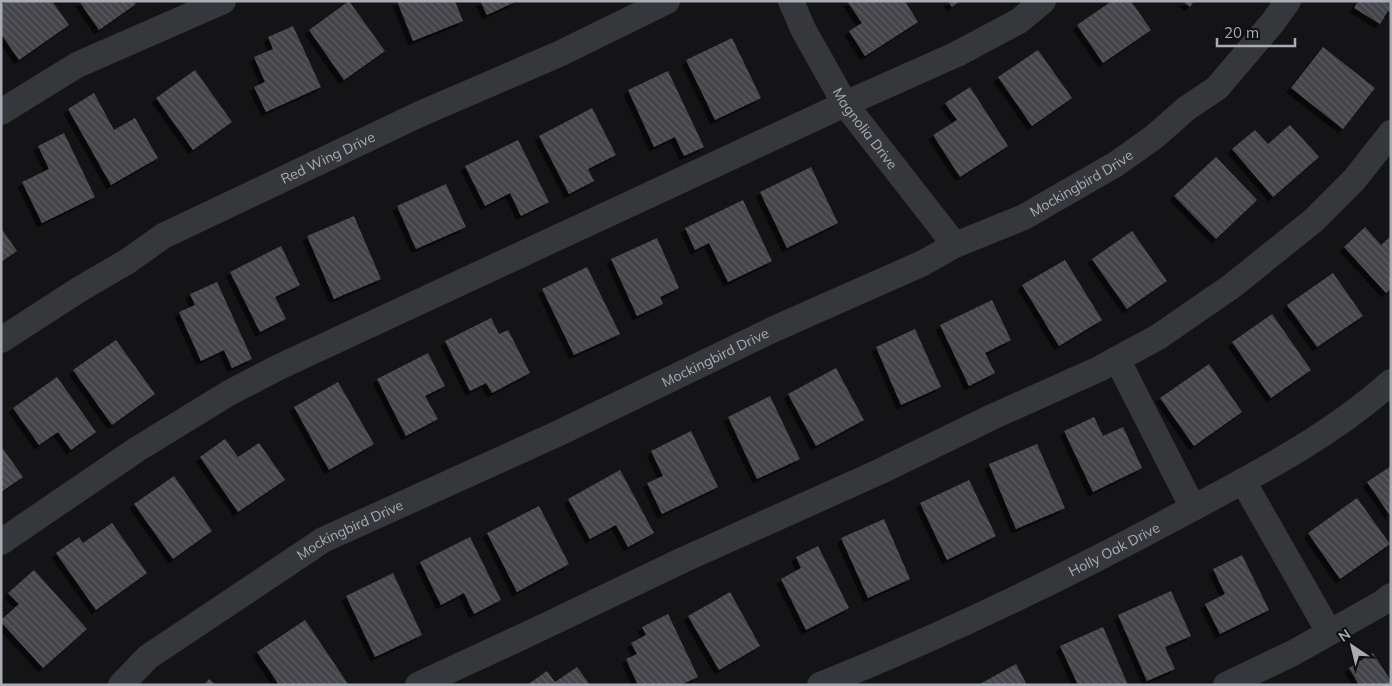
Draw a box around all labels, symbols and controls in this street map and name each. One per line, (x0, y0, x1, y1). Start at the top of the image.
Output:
scale bar (1217, 15, 1294, 47)
text: 20 m (1224, 23, 1259, 42)
street label: Magnolia Drive (829, 85, 902, 173)
street label: Red Wing Drive (278, 128, 378, 188)
street label: Mockingbird Drive (1026, 146, 1137, 221)
street label: Mockingbird Drive (659, 324, 772, 391)
street label: Mockingbird Drive (293, 496, 406, 564)
street label: Holly Oak Drive (1065, 518, 1163, 580)
north arrow (1327, 621, 1377, 671)
text: N (1335, 625, 1354, 646)

